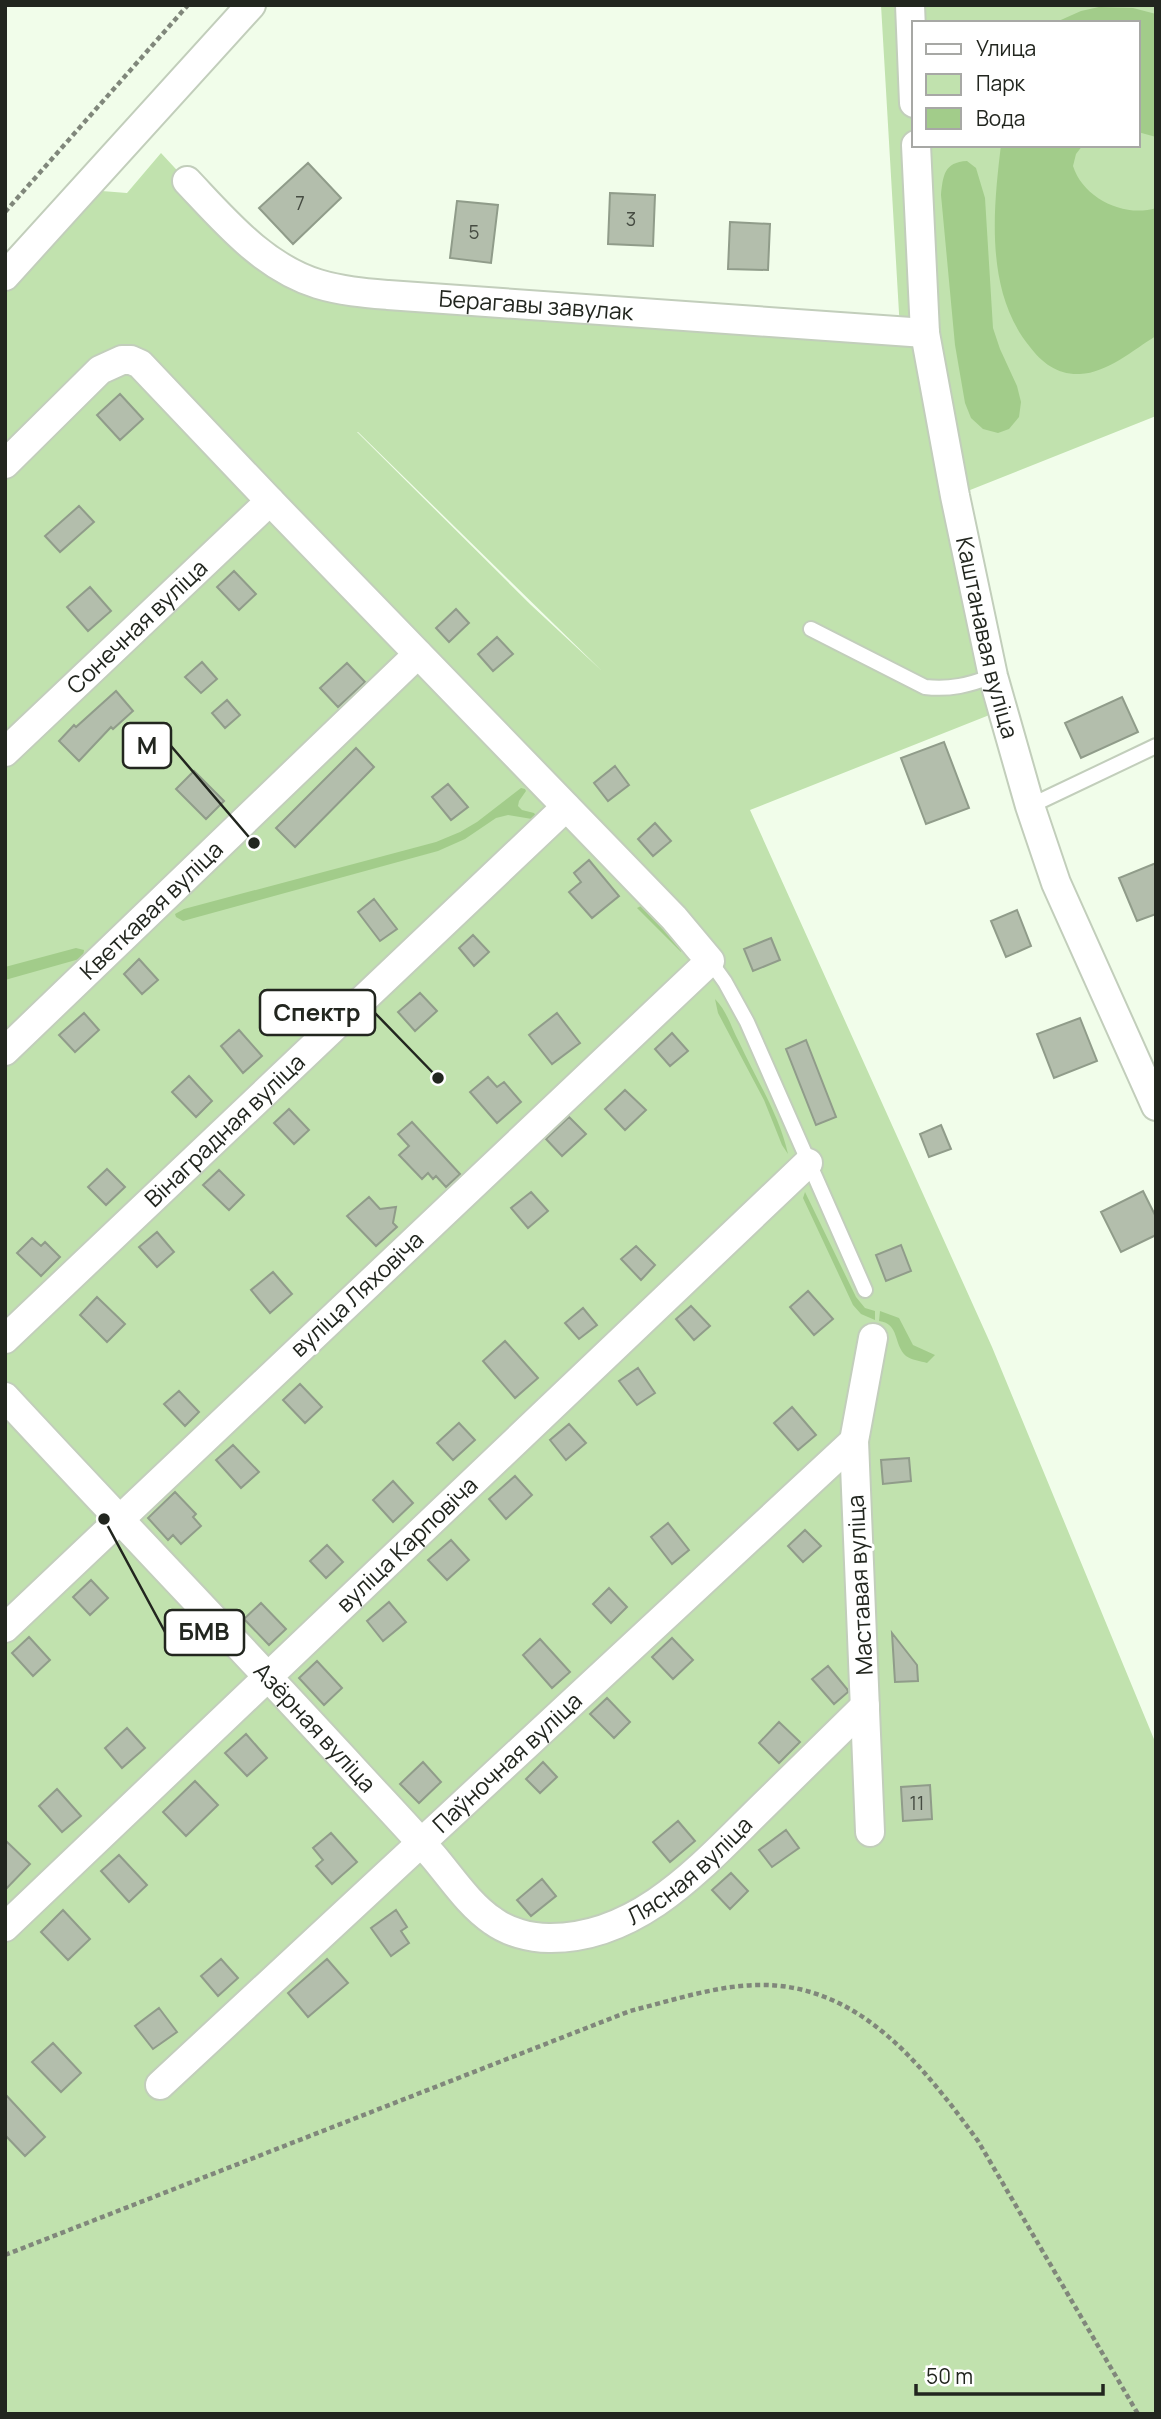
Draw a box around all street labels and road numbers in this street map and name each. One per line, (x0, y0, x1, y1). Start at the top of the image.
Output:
street label: Берагавы завулак (438, 282, 635, 327)
street label: Каштанавая вуліца (949, 533, 1027, 742)
street label: Сонечная вуліца (59, 552, 214, 701)
street label: Кветкавая вуліца (72, 833, 229, 986)
street label: Вінаградная вуліца (137, 1046, 311, 1214)
street label: вуліца Ляховіча (283, 1223, 430, 1363)
street label: вуліца Карповіча (329, 1469, 484, 1619)
street label: Маставая вуліца (838, 1494, 880, 1676)
street label: Азёрная вуліца (247, 1655, 384, 1799)
street label: Паўночная вуліца (425, 1684, 588, 1839)
street label: Лясная вуліца (621, 1809, 759, 1932)

